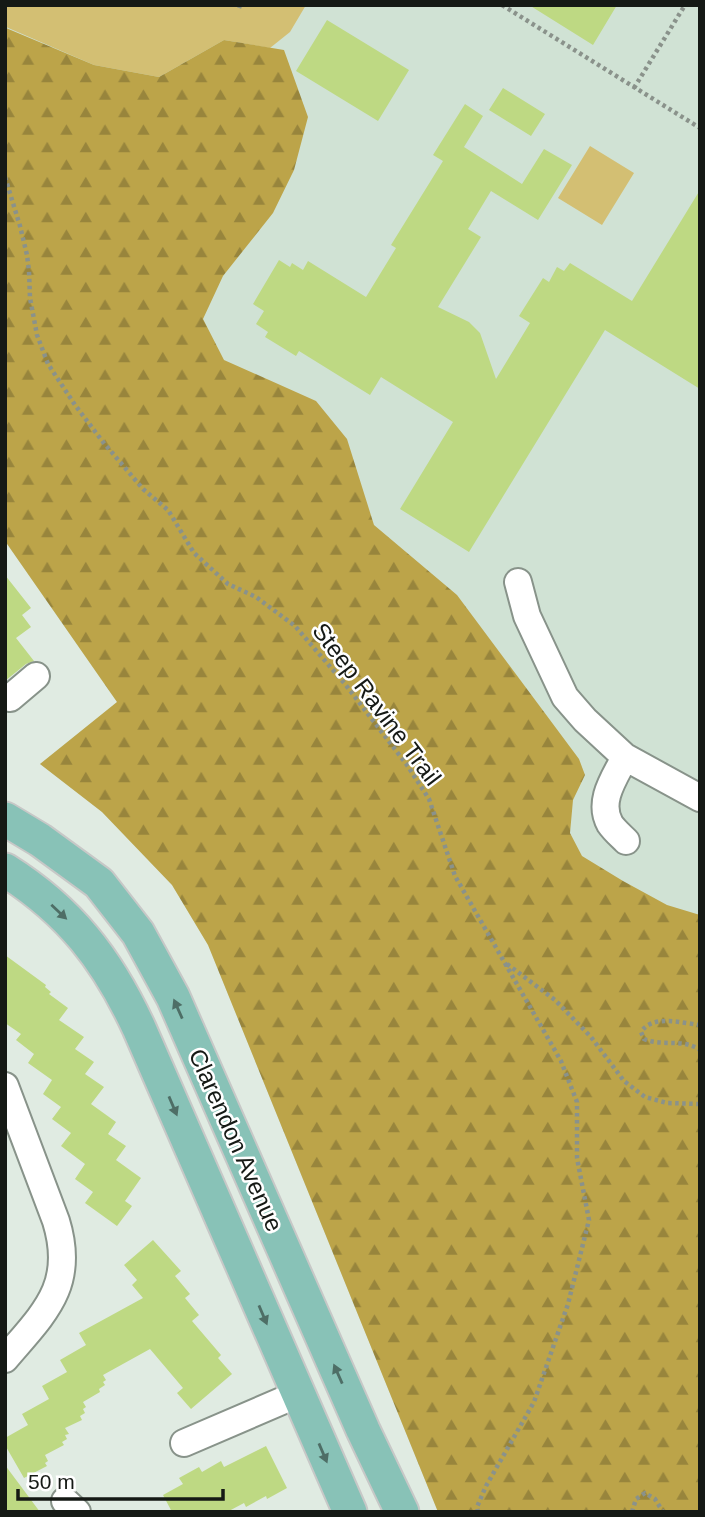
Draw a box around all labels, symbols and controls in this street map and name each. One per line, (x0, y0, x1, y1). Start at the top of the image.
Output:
street label: Steep Ravine Trail (307, 618, 447, 790)
one-way arrow (51, 903, 68, 920)
one-way arrow (173, 999, 184, 1020)
street label: Clarendon Avenue (184, 1044, 288, 1236)
one-way arrow (167, 1096, 179, 1116)
one-way arrow (258, 1305, 269, 1326)
one-way arrow (333, 1363, 344, 1384)
one-way arrow (317, 1443, 329, 1463)
scale bar (18, 1458, 222, 1502)
text: 50 m (28, 1470, 75, 1493)

